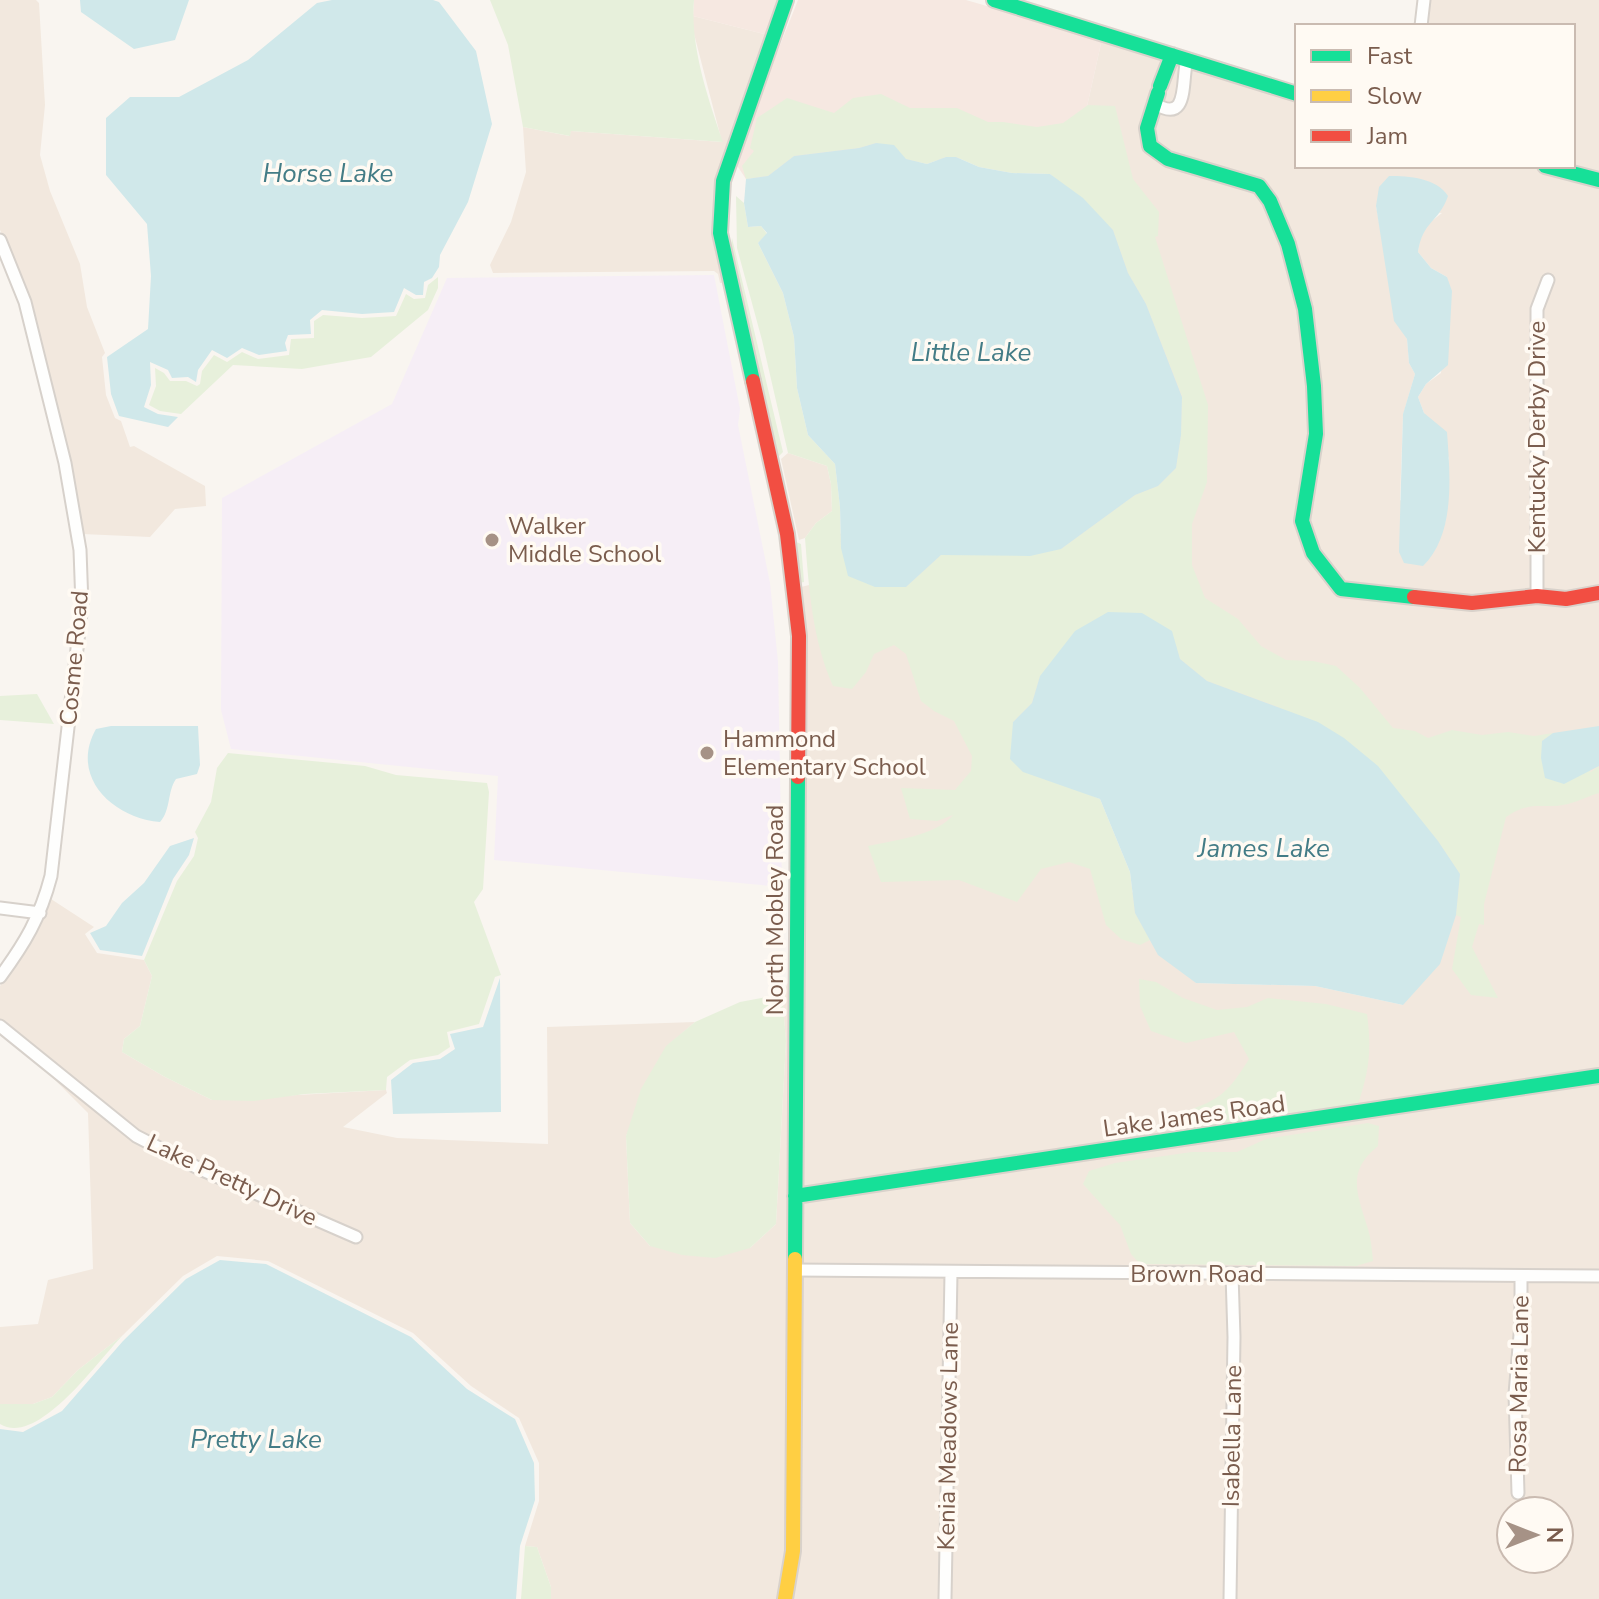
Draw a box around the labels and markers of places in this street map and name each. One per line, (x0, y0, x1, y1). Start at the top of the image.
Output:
place label: Walker Middle School (508, 510, 661, 570)
marker: Walker Middle School (483, 531, 501, 549)
place label: Hammond Elementary School (723, 723, 926, 783)
marker: Hammond Elementary School (698, 744, 716, 762)

